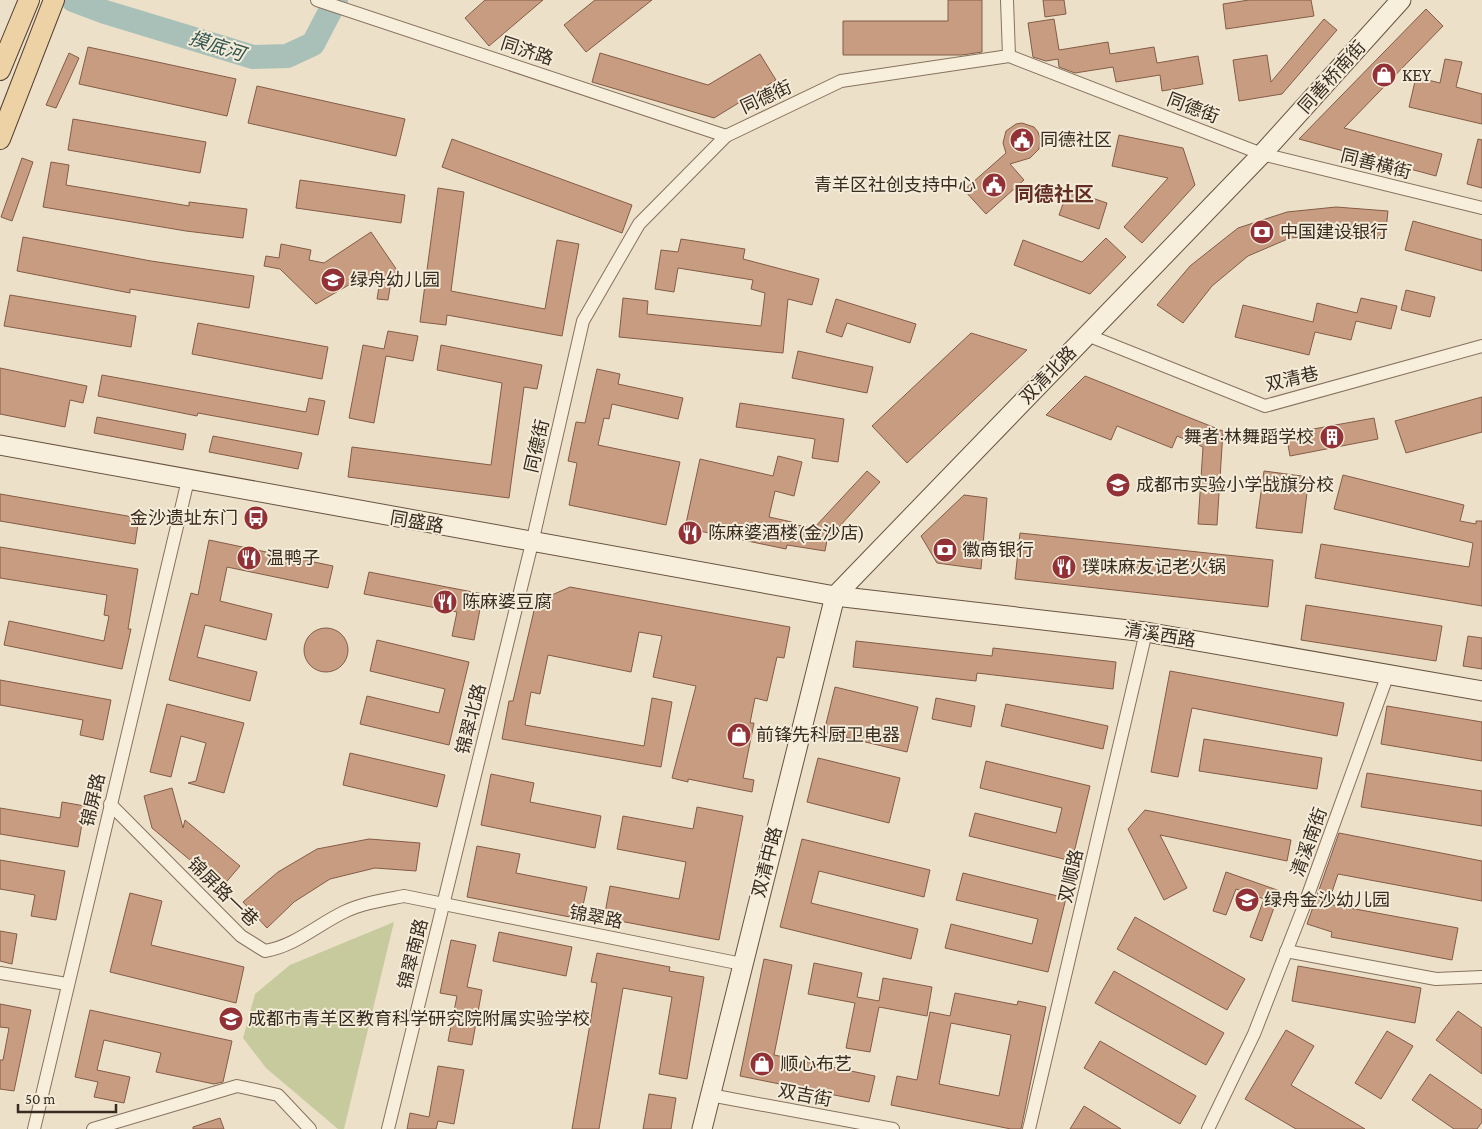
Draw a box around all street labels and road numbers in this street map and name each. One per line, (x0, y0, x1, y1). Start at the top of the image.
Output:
street label: 同济路 (498, 33, 556, 69)
street label: 同善桥南街 (1294, 37, 1370, 117)
street label: 同德街 (737, 77, 795, 117)
street label: 同德街 (1164, 89, 1222, 127)
street label: 同善横街 (1339, 146, 1413, 182)
street label: 双清北路 (1016, 342, 1080, 408)
street label: 双清巷 (1263, 363, 1321, 395)
street label: 同德街 (521, 417, 553, 475)
street label: 同盛路 (389, 507, 445, 537)
street label: 清溪西路 (1123, 619, 1197, 651)
street label: 锦翠北路 (453, 682, 489, 756)
street label: 锦屏路 (77, 771, 109, 829)
street label: 清溪南街 (1287, 805, 1331, 879)
street label: 双清中路 (749, 825, 785, 899)
street label: 双顺路 (1055, 847, 1087, 905)
street label: 锦屏路一巷 (184, 854, 262, 930)
street label: 锦翠路 (568, 902, 624, 932)
street label: 锦翠南路 (395, 917, 431, 991)
street label: 双吉街 (777, 1080, 833, 1110)

